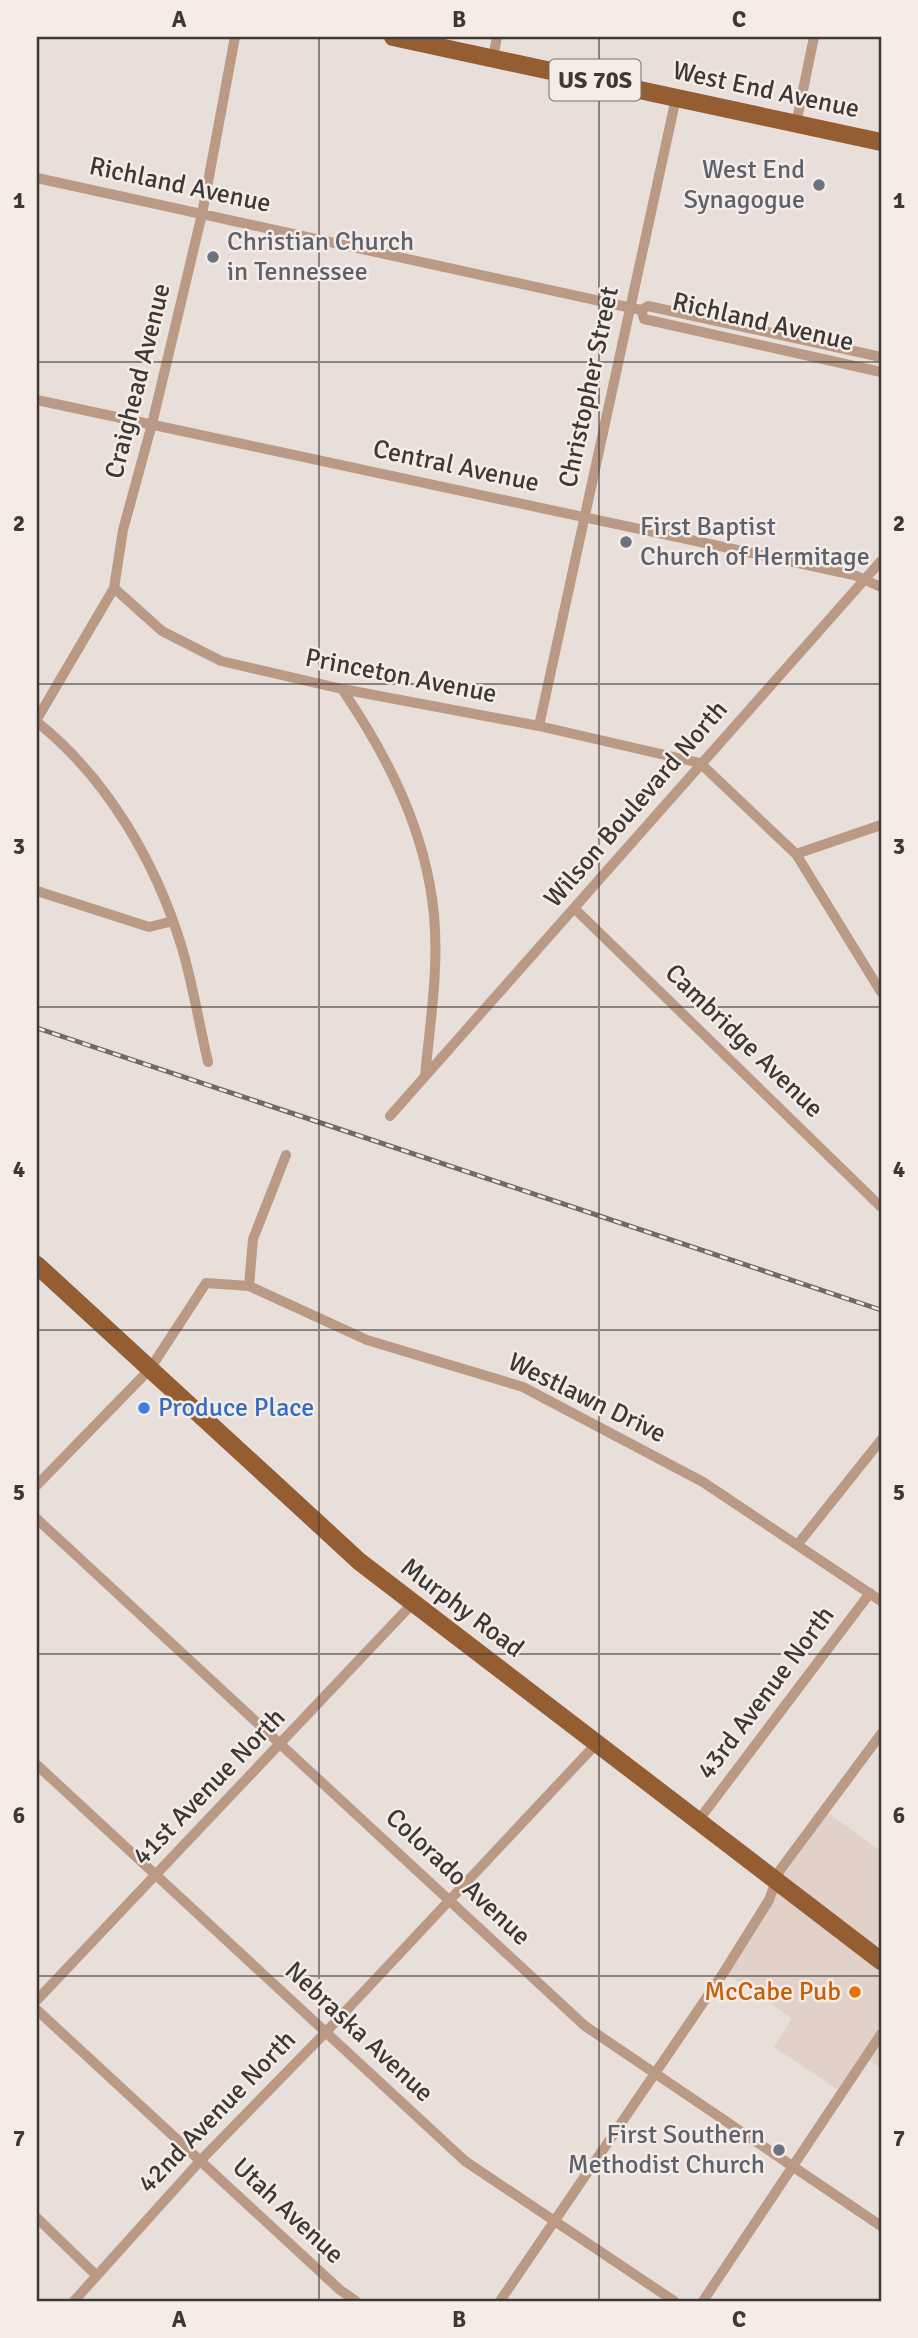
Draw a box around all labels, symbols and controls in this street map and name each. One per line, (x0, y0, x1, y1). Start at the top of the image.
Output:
text: A (172, 5, 187, 34)
text: B (452, 5, 466, 34)
text: C (732, 5, 746, 34)
street label: West End Avenue (670, 55, 862, 125)
road number: US 70S (550, 60, 640, 100)
street label: Richland Avenue (86, 150, 274, 220)
place label: West End Synagogue (684, 154, 805, 216)
marker: West End Synagogue (811, 177, 827, 193)
text: 1 (13, 186, 25, 215)
text: 1 (893, 186, 905, 215)
place label: Christian Church in Tennessee (227, 226, 414, 288)
marker: Christian Church in Tennessee (205, 249, 221, 265)
street label: Craighead Avenue (98, 280, 178, 482)
street label: Christopher Street (552, 284, 626, 490)
street label: Richland Avenue (669, 286, 857, 358)
street label: Central Avenue (370, 433, 542, 499)
text: 2 (13, 509, 25, 538)
text: 2 (893, 509, 905, 538)
place label: First Baptist Church of Hermitage (640, 511, 870, 573)
marker: First Baptist Church of Hermitage (618, 534, 634, 550)
street label: Princeton Avenue (303, 642, 499, 710)
street label: Wilson Boulevard North (537, 694, 735, 914)
text: 3 (13, 832, 25, 861)
text: 3 (893, 832, 905, 861)
street label: Cambridge Avenue (658, 957, 830, 1125)
text: 4 (13, 1155, 25, 1184)
text: 4 (893, 1155, 905, 1184)
street label: Westlawn Drive (503, 1346, 671, 1450)
place label: Produce Place (158, 1392, 314, 1424)
marker: Produce Place (136, 1400, 152, 1416)
text: 5 (13, 1478, 25, 1507)
text: 5 (893, 1478, 905, 1507)
street label: Murphy Road (394, 1551, 530, 1665)
street label: 43rd Avenue North (690, 1600, 842, 1786)
street label: 41st Avenue North (126, 1702, 292, 1872)
text: 6 (13, 1801, 25, 1830)
text: 6 (893, 1801, 905, 1830)
street label: Colorado Avenue (379, 1802, 537, 1952)
street label: Nebraska Avenue (278, 1955, 440, 2109)
place label: McCabe Pub (704, 1976, 841, 2008)
marker: McCabe Pub (847, 1984, 863, 2000)
street label: 42nd Avenue North (131, 2024, 303, 2200)
place label: First Southern Methodist Church (568, 2119, 765, 2181)
text: 7 (13, 2124, 25, 2153)
text: 7 (893, 2124, 905, 2153)
marker: First Southern Methodist Church (771, 2142, 787, 2158)
street label: Utah Avenue (226, 2151, 350, 2271)
text: A (172, 2305, 187, 2334)
text: B (452, 2305, 466, 2334)
text: C (732, 2305, 746, 2334)

